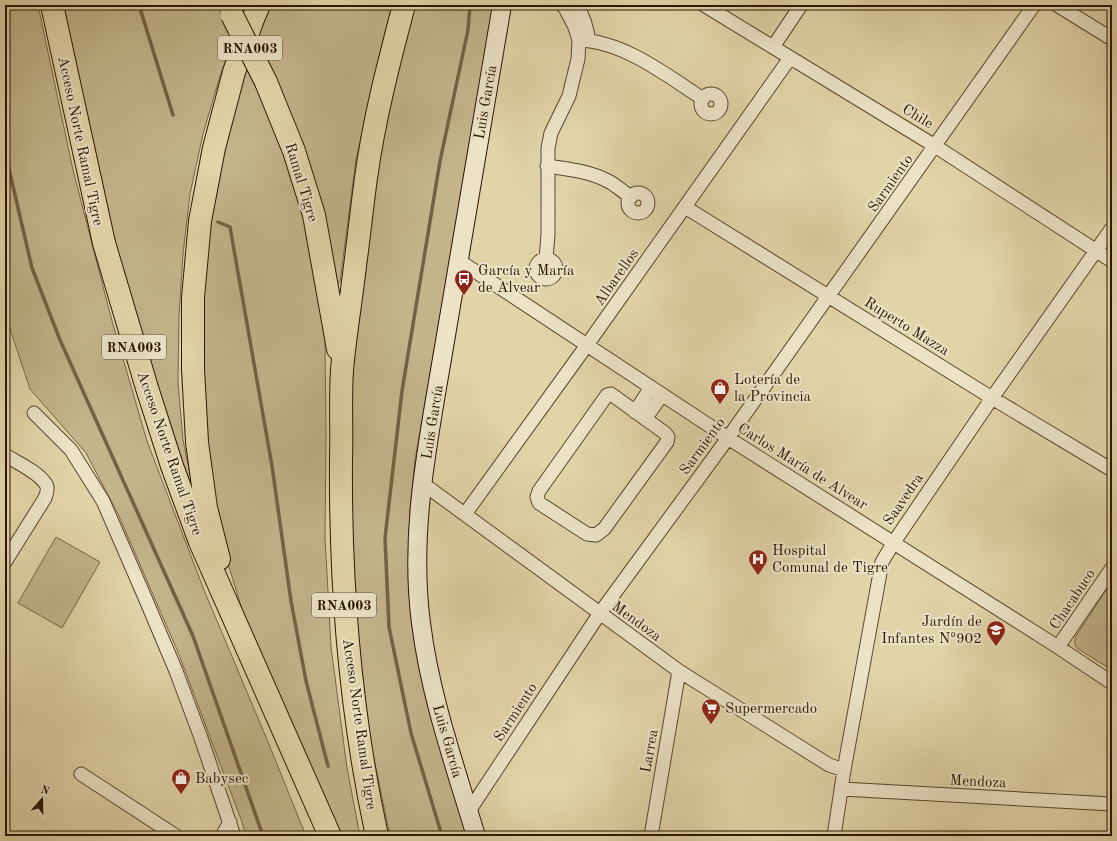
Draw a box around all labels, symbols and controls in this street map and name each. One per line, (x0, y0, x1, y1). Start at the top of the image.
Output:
road number: RNA003 (218, 36, 282, 60)
street label: Acceso Norte Ramal Tigre (54, 55, 105, 227)
street label: Luis García (473, 63, 500, 141)
street label: Chile (899, 102, 935, 132)
street label: Ramal Tigre (281, 141, 320, 224)
street label: Sarmiento (866, 152, 916, 215)
street label: Albarellos (592, 247, 642, 309)
place label: García y María de Alvear (478, 264, 575, 296)
bus stop icon: García y María de Alvear (453, 268, 475, 296)
street label: Ruperto Mazza (861, 295, 952, 360)
road number: RNA003 (102, 335, 166, 359)
street label: Acceso Norte Ramal Tigre (133, 369, 204, 538)
place label: Lotería de la Provincia (734, 373, 812, 405)
shop icon: Lotería de la Provincia (709, 377, 731, 405)
street label: Luis García (420, 383, 447, 461)
street label: Sarmiento (678, 416, 729, 478)
street label: Carlos María de Alvear (735, 421, 870, 513)
street label: Saavedra (881, 471, 927, 529)
place label: Hospital Comunal de Tigre (772, 544, 888, 576)
hospital icon: Hospital Comunal de Tigre (747, 548, 769, 576)
street label: Chacabuco (1048, 567, 1099, 633)
road number: RNA003 (312, 593, 376, 617)
street label: Mendoza (609, 599, 664, 645)
place label: Jardín de Infantes Nº902 (881, 615, 982, 647)
school or university icon: Jardín de Infantes Nº902 (985, 619, 1007, 647)
street label: Acceso Norte Ramal Tigre (339, 638, 378, 811)
street label: Sarmiento (492, 681, 541, 745)
supermarket icon: Supermercado (700, 697, 722, 725)
place label: Supermercado (725, 702, 817, 717)
street label: Luis García (429, 703, 464, 780)
street label: Larrea (639, 728, 662, 774)
shop icon: Babysec (170, 767, 192, 795)
place label: Babysec (195, 772, 249, 787)
street label: Mendoza (949, 774, 1007, 792)
north arrow (22, 779, 62, 819)
text: N (39, 784, 51, 798)

